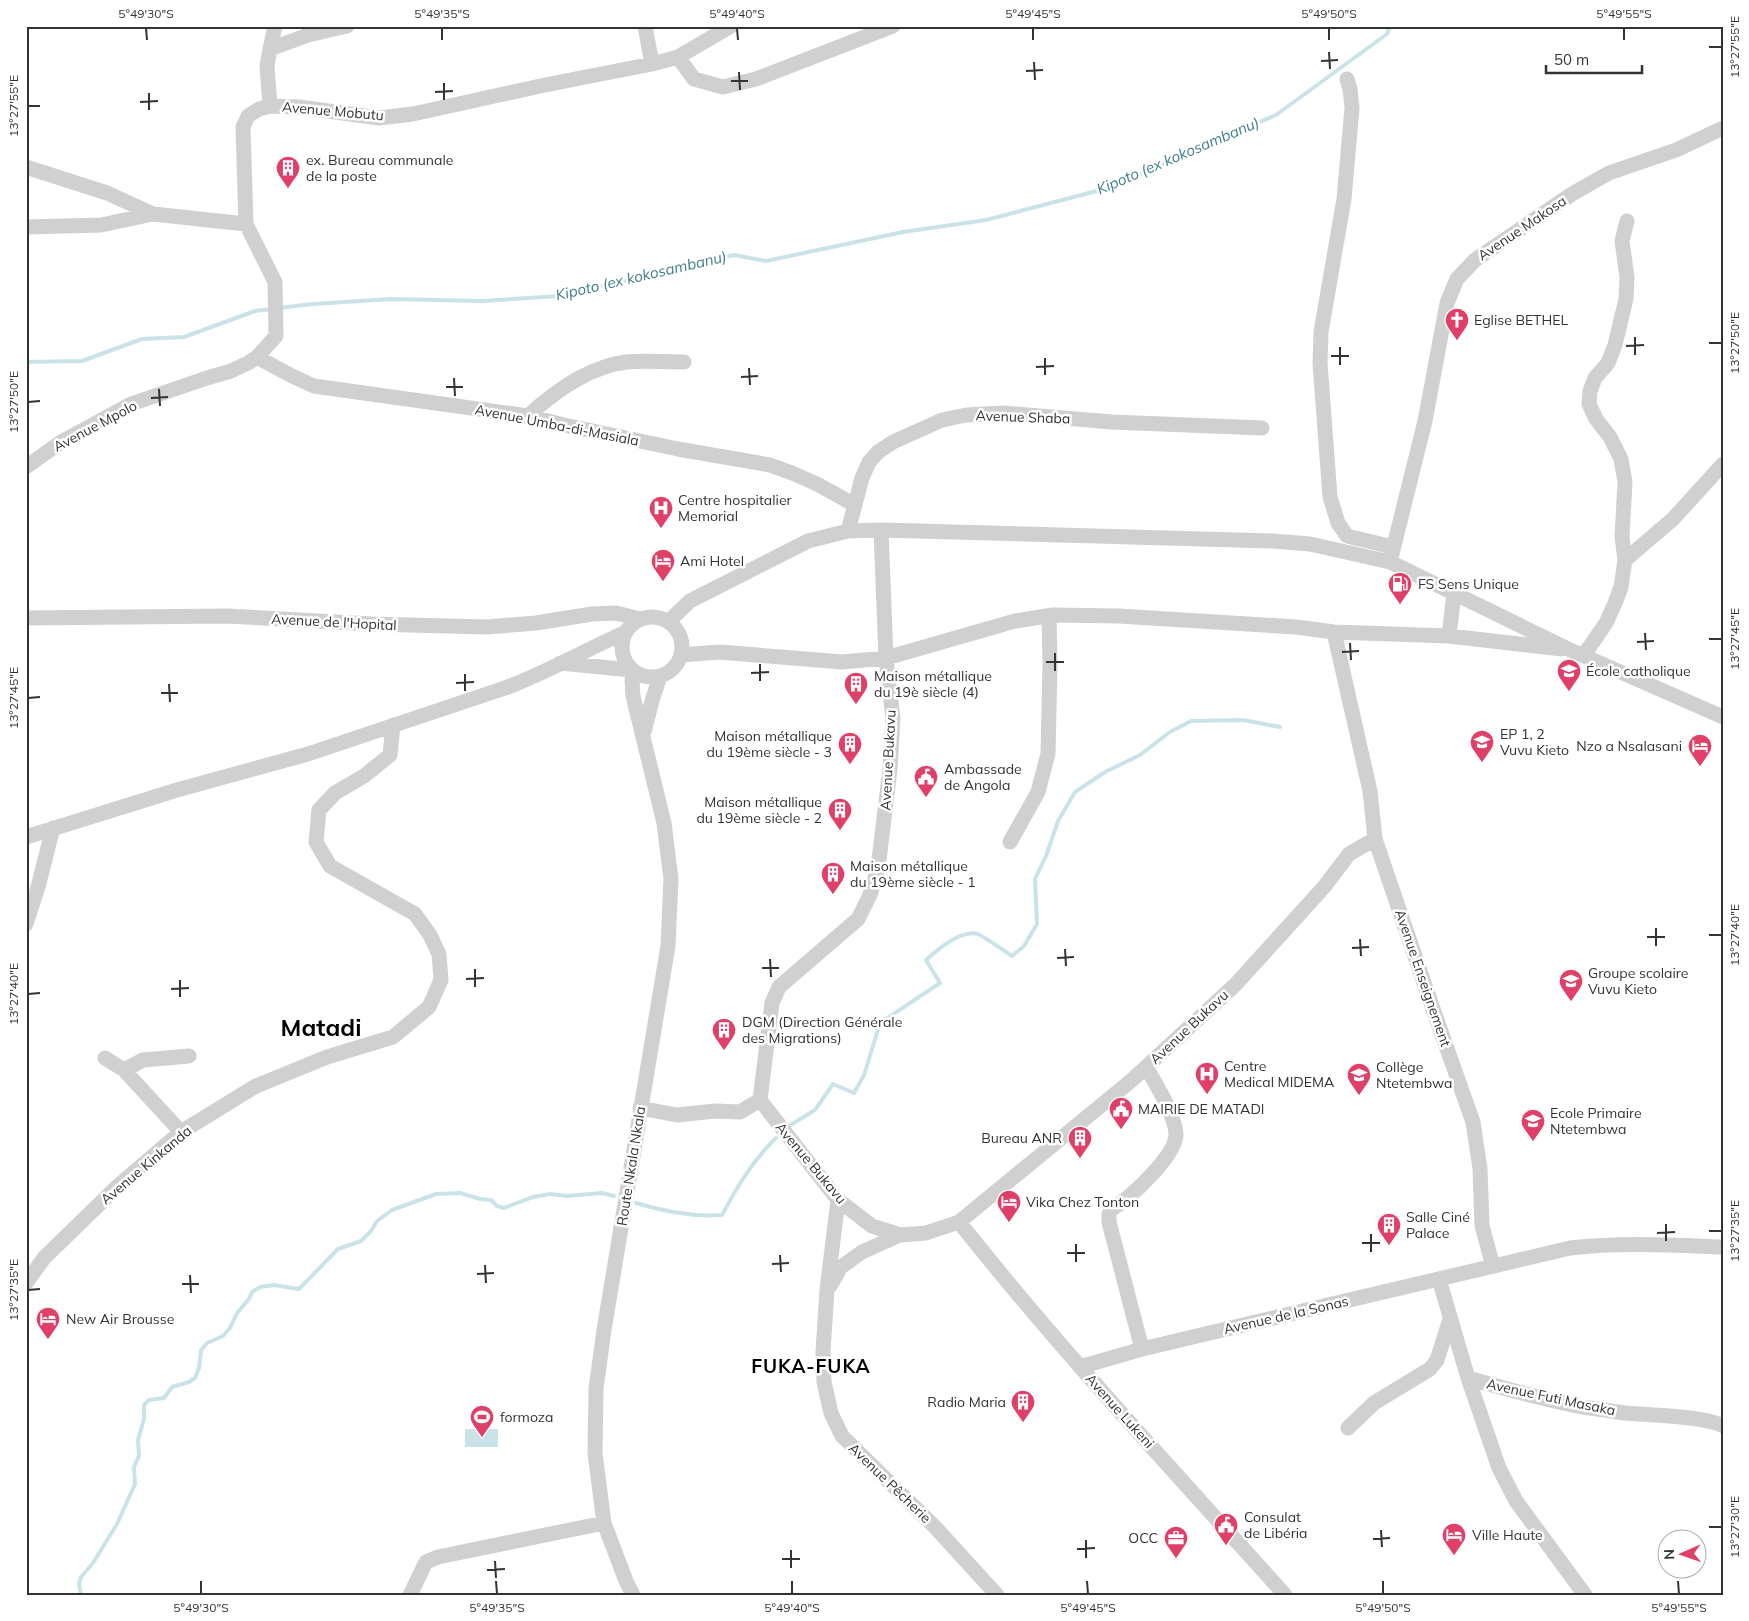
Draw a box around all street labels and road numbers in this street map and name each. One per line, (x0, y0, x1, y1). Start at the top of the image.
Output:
street label: Avenue Mobutu (281, 98, 385, 124)
street label: Avenue Makosa (1474, 192, 1570, 264)
street label: Avenue Mpolo (50, 396, 140, 456)
street label: Avenue Umba-di-Masiala (474, 400, 640, 450)
street label: Avenue Shaba (975, 406, 1071, 428)
street label: Avenue de l'Hopital (271, 610, 397, 634)
street label: Avenue Bukavu (876, 709, 900, 811)
street label: Avenue Enseignement (1391, 907, 1455, 1049)
street label: Avenue Bukavu (1146, 986, 1232, 1068)
street label: Route Nkala Nkala (613, 1105, 649, 1227)
street label: Avenue Bukavu (772, 1119, 850, 1207)
street label: Avenue Kinkanda (97, 1122, 195, 1208)
street label: Avenue de la Sonas (1222, 1292, 1350, 1338)
street label: Avenue Lukeni (1082, 1370, 1158, 1452)
street label: Avenue Futi Masaka (1485, 1375, 1617, 1419)
street label: Avenue Pêcherie (845, 1439, 935, 1527)

